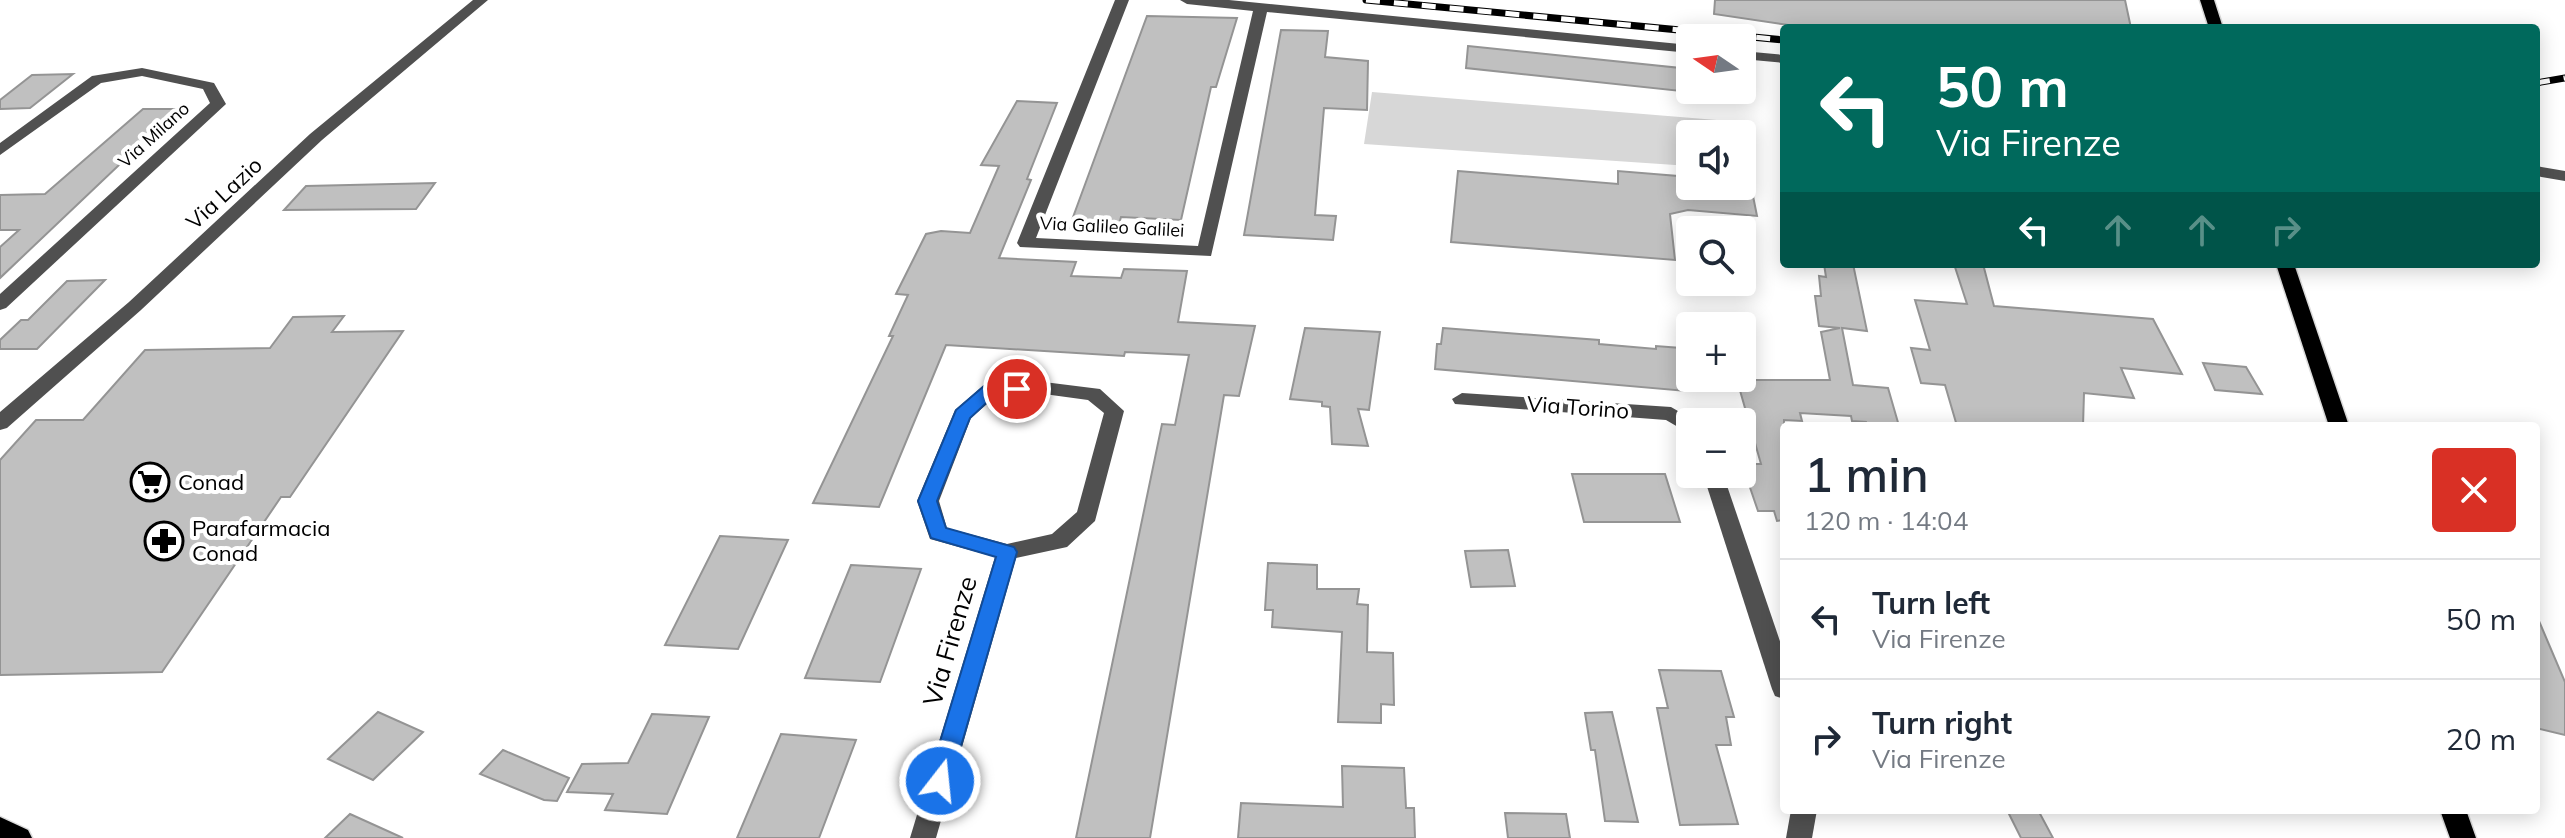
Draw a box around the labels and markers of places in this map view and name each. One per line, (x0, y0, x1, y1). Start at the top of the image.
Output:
pin (983, 355, 1051, 423)
supermarket icon: Conad (129, 461, 171, 503)
place label: Conad (178, 468, 244, 496)
place label: Parafarmacia Conad (192, 514, 330, 567)
pharmacy icon: Parafarmacia Conad (143, 520, 185, 562)

